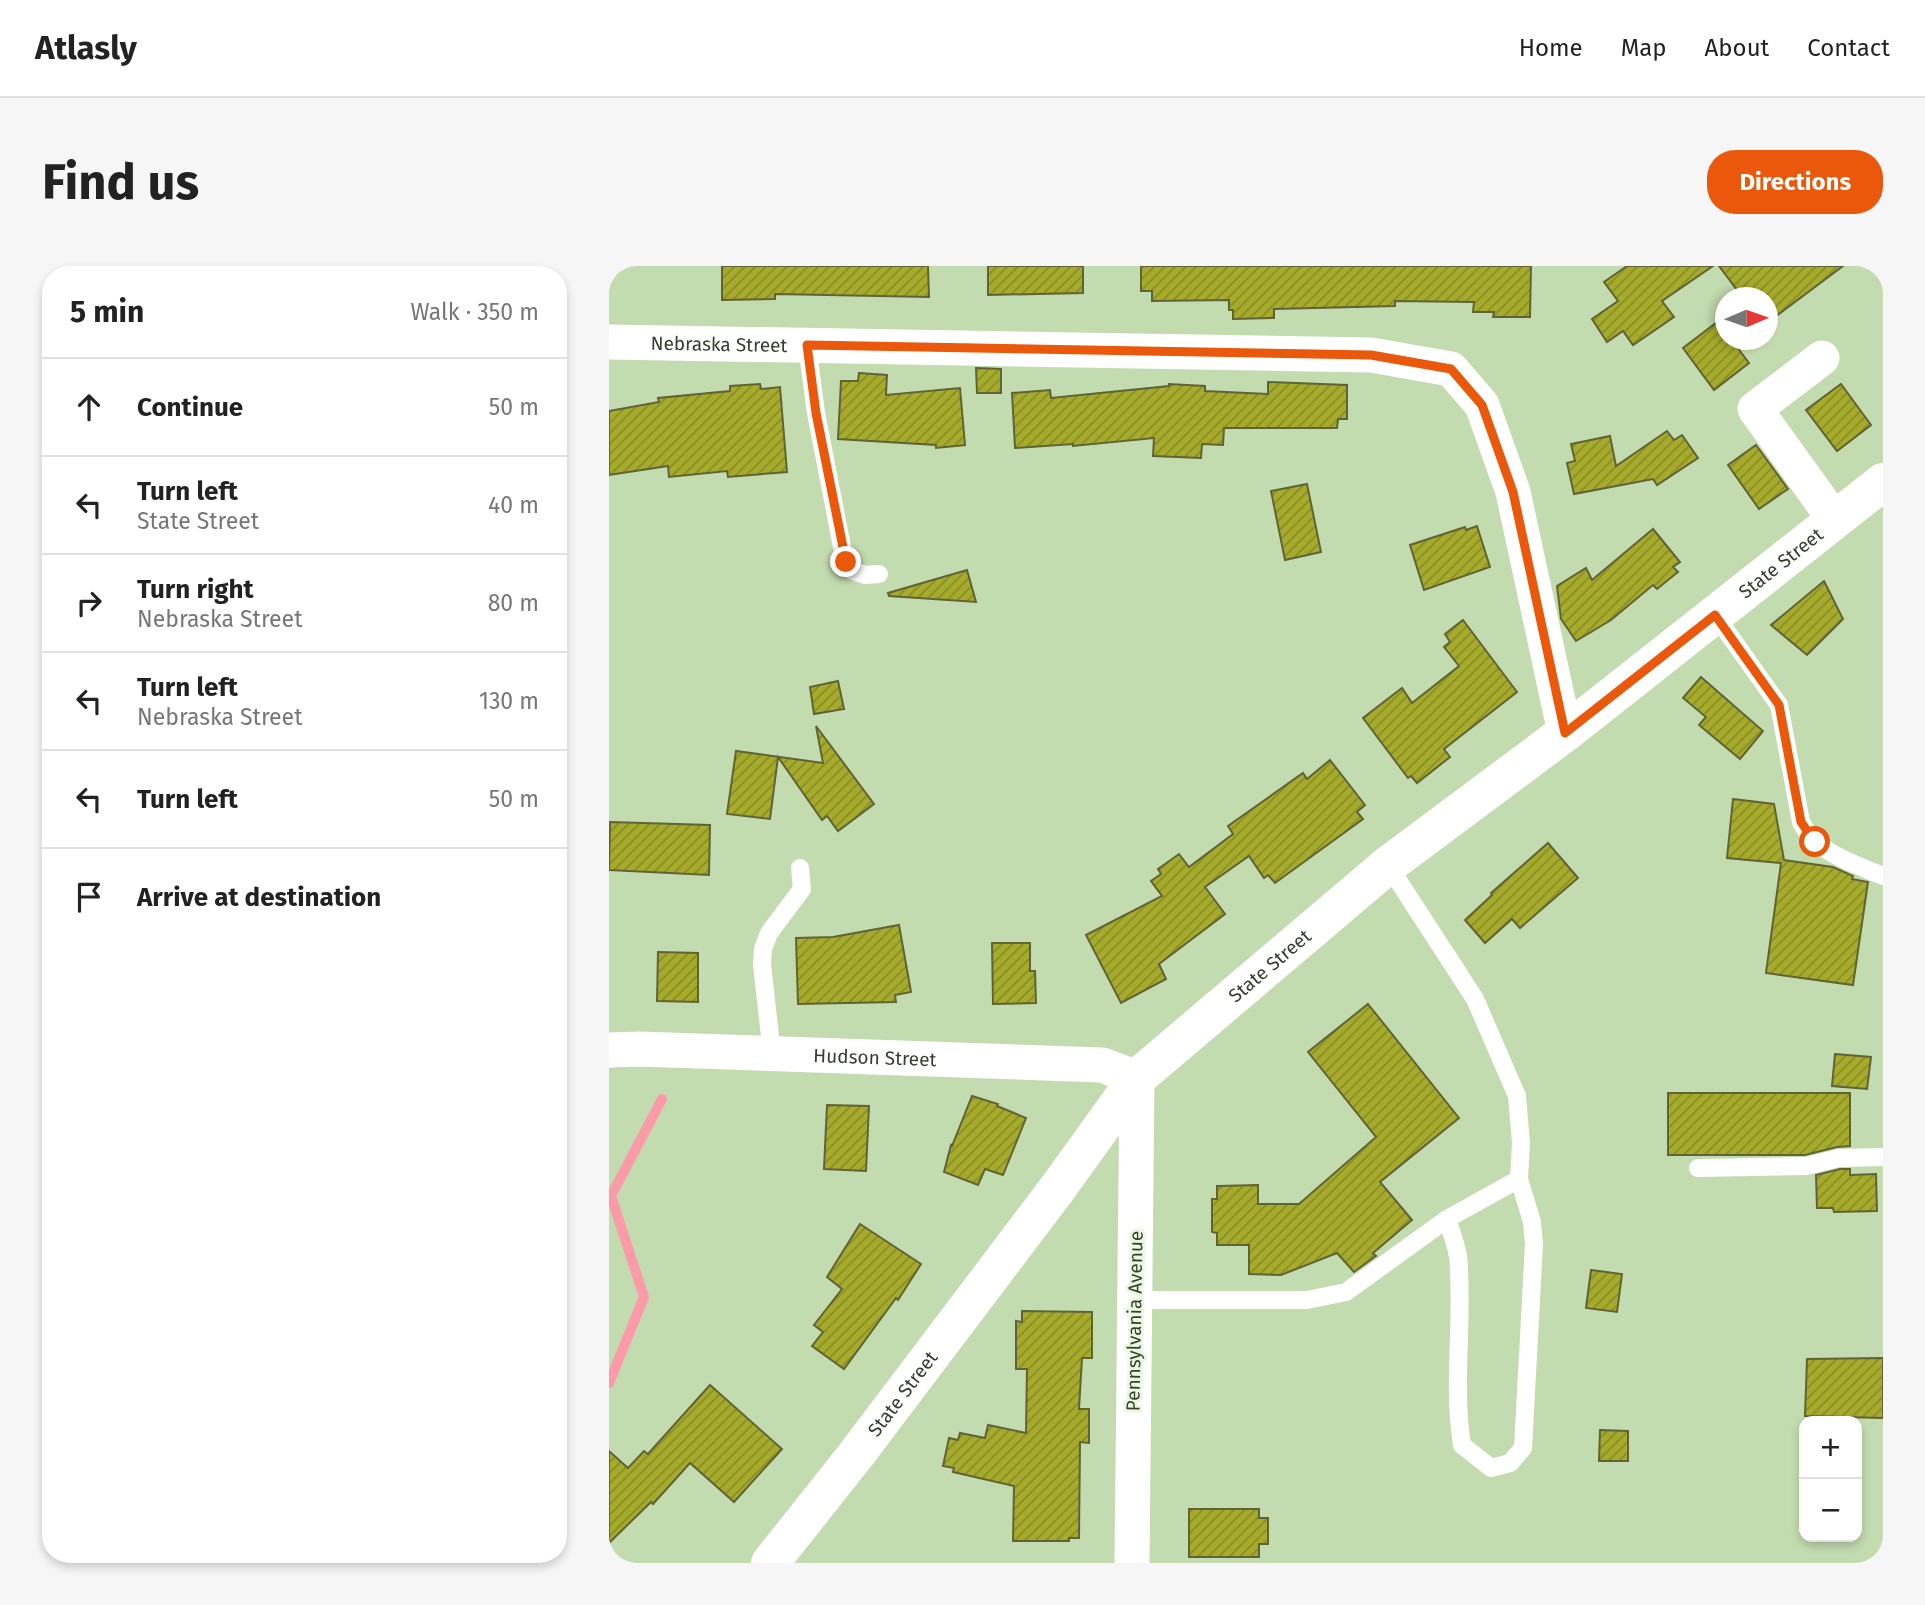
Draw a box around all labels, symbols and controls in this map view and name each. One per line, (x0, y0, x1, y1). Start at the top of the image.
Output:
text: Atlasly (35, 28, 137, 68)
text: Home (1519, 34, 1583, 62)
text: Map (1621, 34, 1667, 62)
text: About (1705, 34, 1769, 62)
text: Contact (1807, 34, 1890, 62)
button: Directions (1707, 150, 1883, 214)
text: Find us (42, 153, 199, 212)
north arrow (1715, 287, 1778, 350)
text: 5 min (70, 294, 144, 330)
text: Walk · 350 m (411, 298, 539, 326)
street label: Nebraska Street (650, 332, 788, 357)
icon: ahead (70, 388, 108, 426)
text: Continue (137, 392, 243, 423)
text: 50 m (489, 393, 539, 421)
text: Turn left (137, 476, 238, 507)
icon: left (70, 486, 108, 524)
text: 40 m (488, 491, 539, 519)
text: State Street (137, 507, 259, 535)
street label: State Street (1734, 523, 1828, 603)
route end (830, 546, 861, 577)
text: Turn right (137, 574, 254, 605)
icon: right (70, 584, 108, 622)
text: 80 m (488, 589, 539, 617)
text: Nebraska Street (137, 605, 302, 633)
text: Turn left (137, 672, 238, 703)
icon: left (70, 682, 108, 720)
text: 130 m (479, 687, 539, 715)
text: Nebraska Street (137, 703, 302, 731)
icon: left (70, 780, 108, 818)
text: Turn left (137, 784, 238, 815)
text: 50 m (489, 785, 539, 813)
route start (1799, 826, 1830, 857)
icon: arrive (70, 878, 108, 916)
text: Arrive at destination (137, 882, 381, 913)
street label: State Street (1224, 924, 1316, 1007)
street label: Hudson Street (813, 1044, 937, 1071)
street label: Pennsylvania Avenue (1121, 1230, 1148, 1412)
street label: State Street (863, 1347, 942, 1441)
map controls (1799, 1416, 1862, 1542)
button: + (1799, 1416, 1862, 1479)
button: − (1799, 1479, 1862, 1542)

